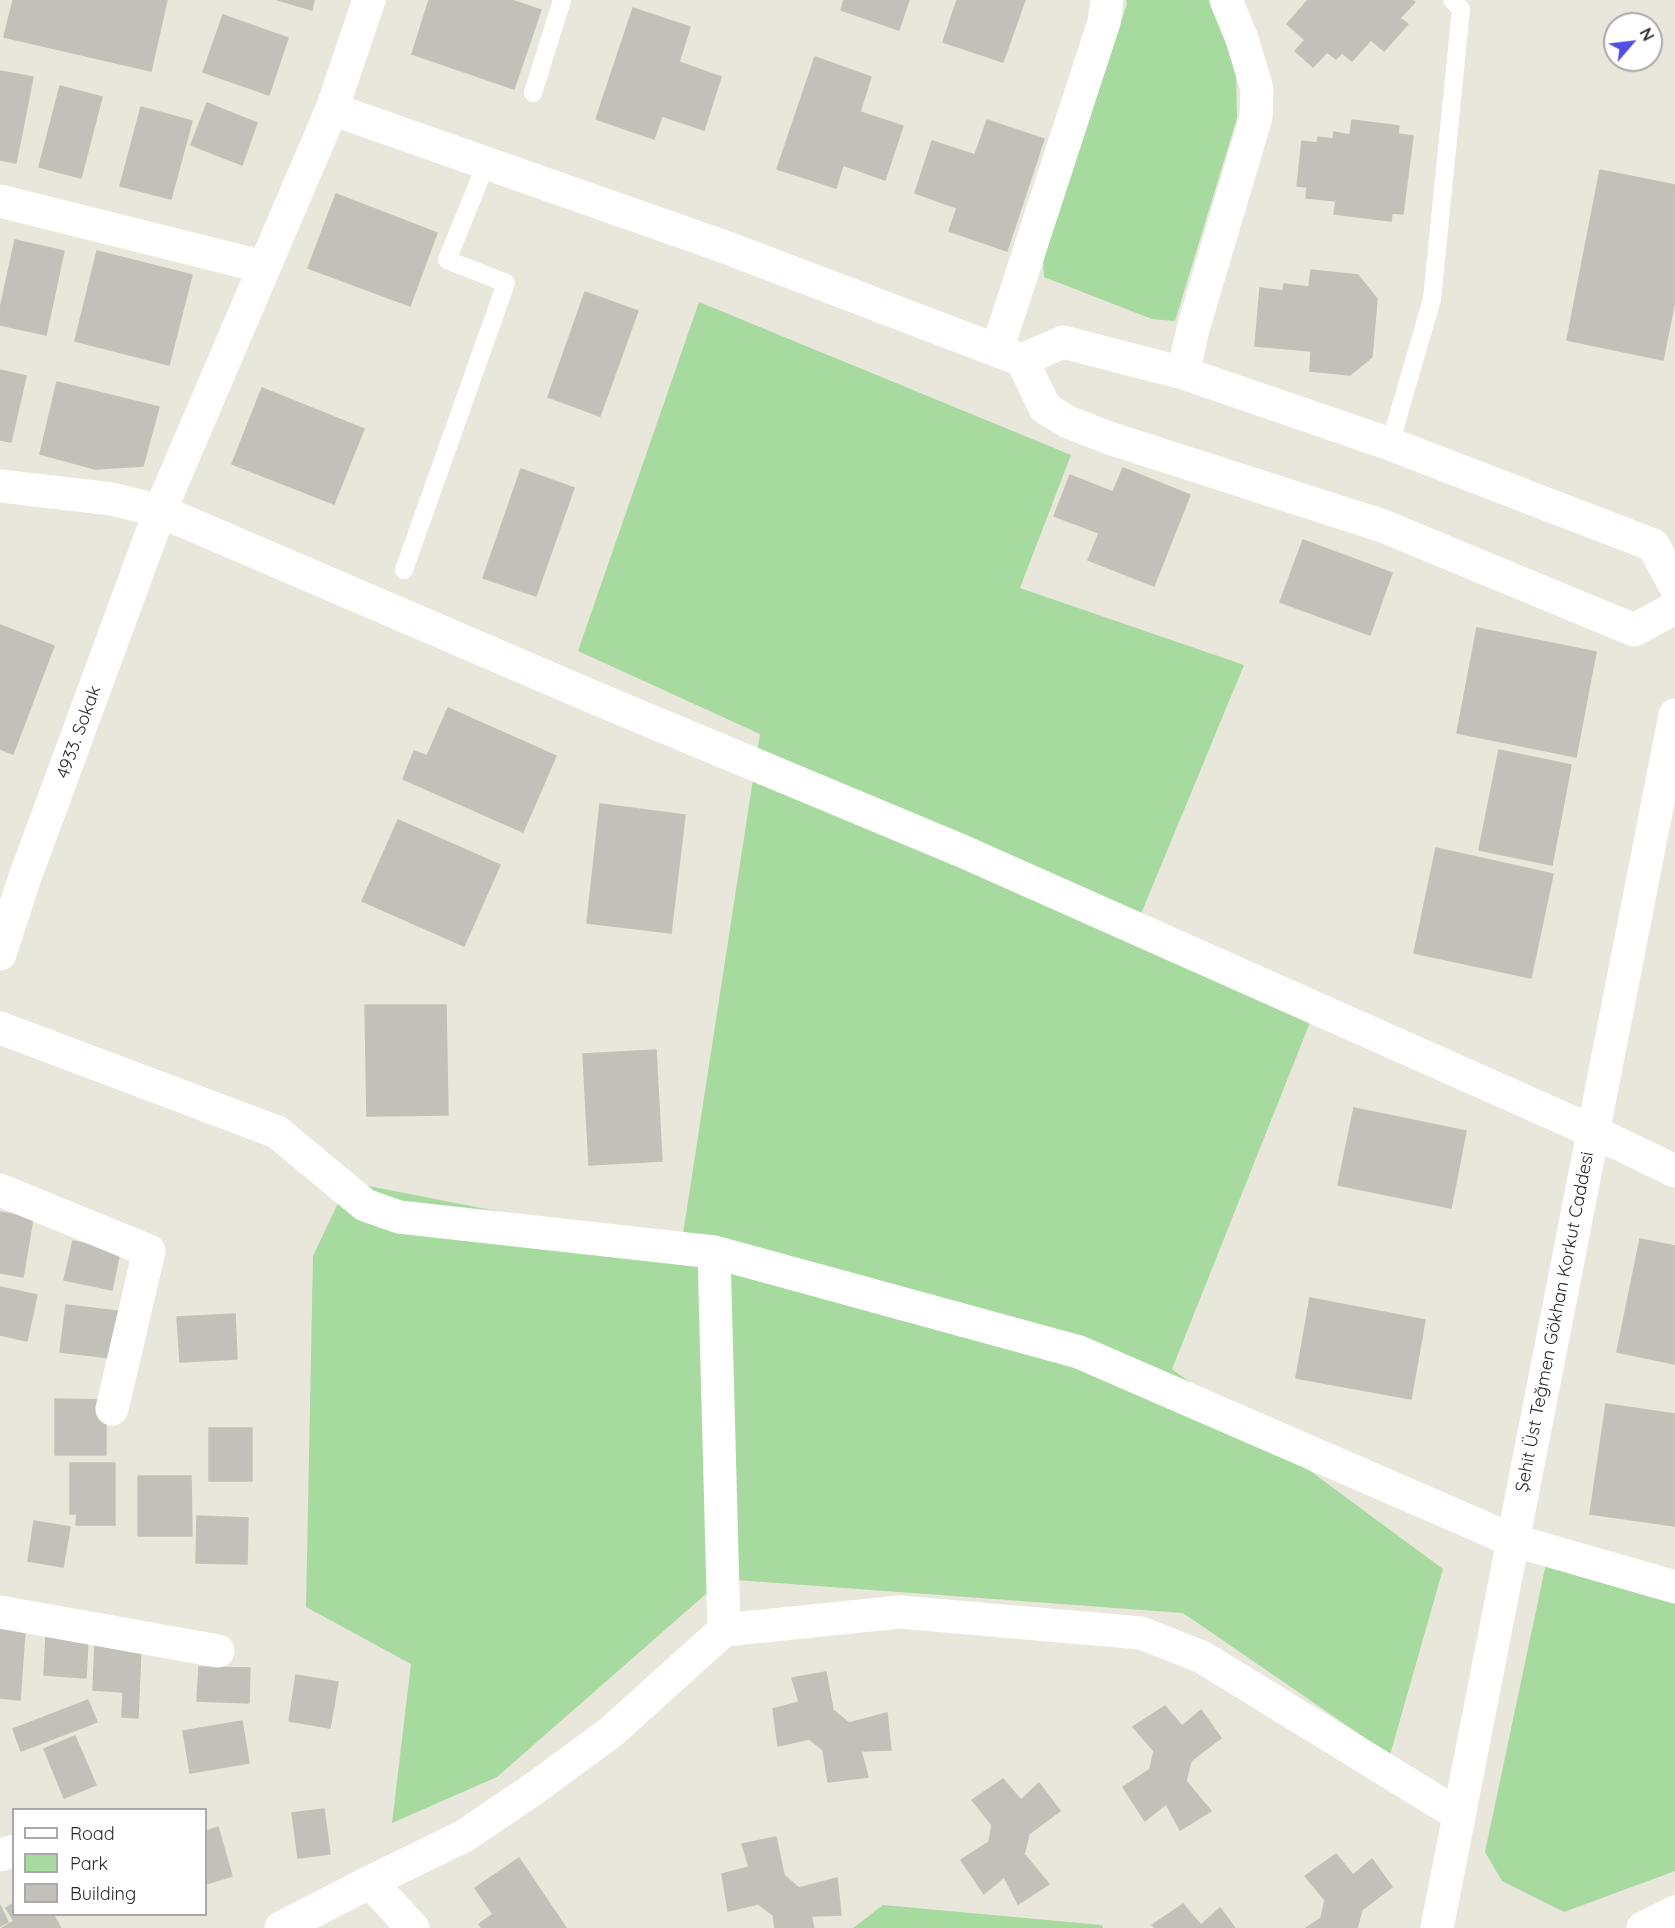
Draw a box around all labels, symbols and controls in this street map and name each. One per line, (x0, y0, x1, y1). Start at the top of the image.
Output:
north arrow (1603, 12, 1663, 72)
text: N (1636, 25, 1659, 44)
street label: 4933. Sokak (52, 683, 106, 781)
street label: Şehit Üst Teğmen Gökhan Korkut Caddesi (1511, 1150, 1599, 1494)
legend (12, 1808, 207, 1916)
text: Road (70, 1822, 115, 1845)
text: Park (70, 1852, 108, 1875)
text: Building (70, 1882, 136, 1905)

